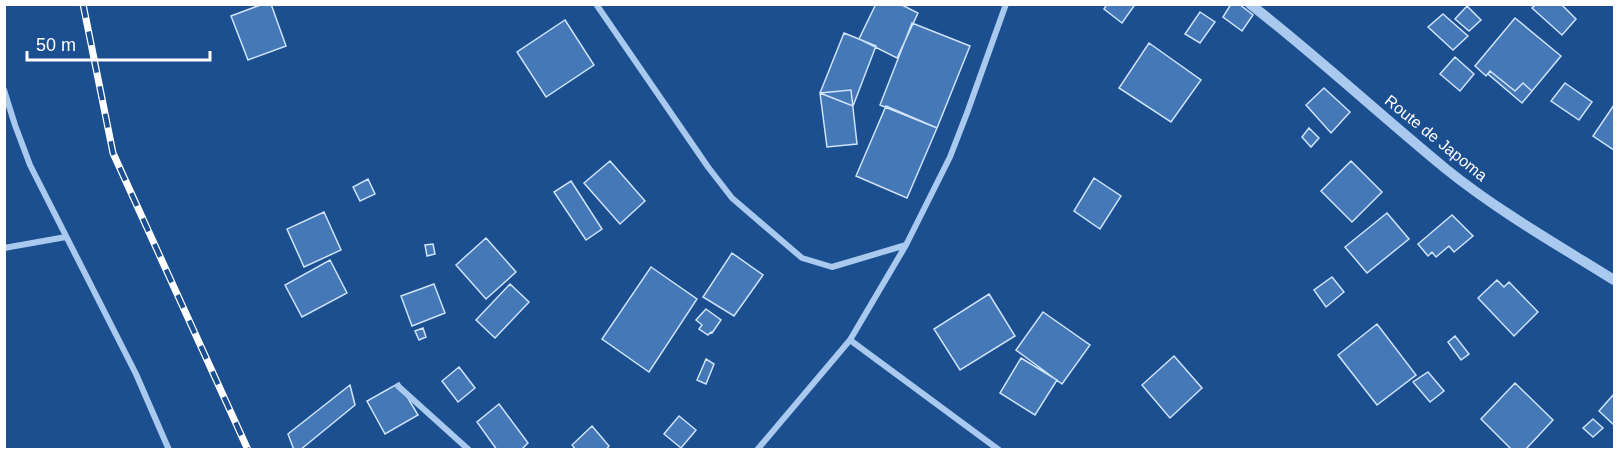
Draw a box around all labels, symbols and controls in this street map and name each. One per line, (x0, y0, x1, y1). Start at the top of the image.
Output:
scale bar (27, 24, 210, 62)
text: 50 m (36, 35, 76, 55)
street label: Route de Japoma (1382, 92, 1491, 184)

